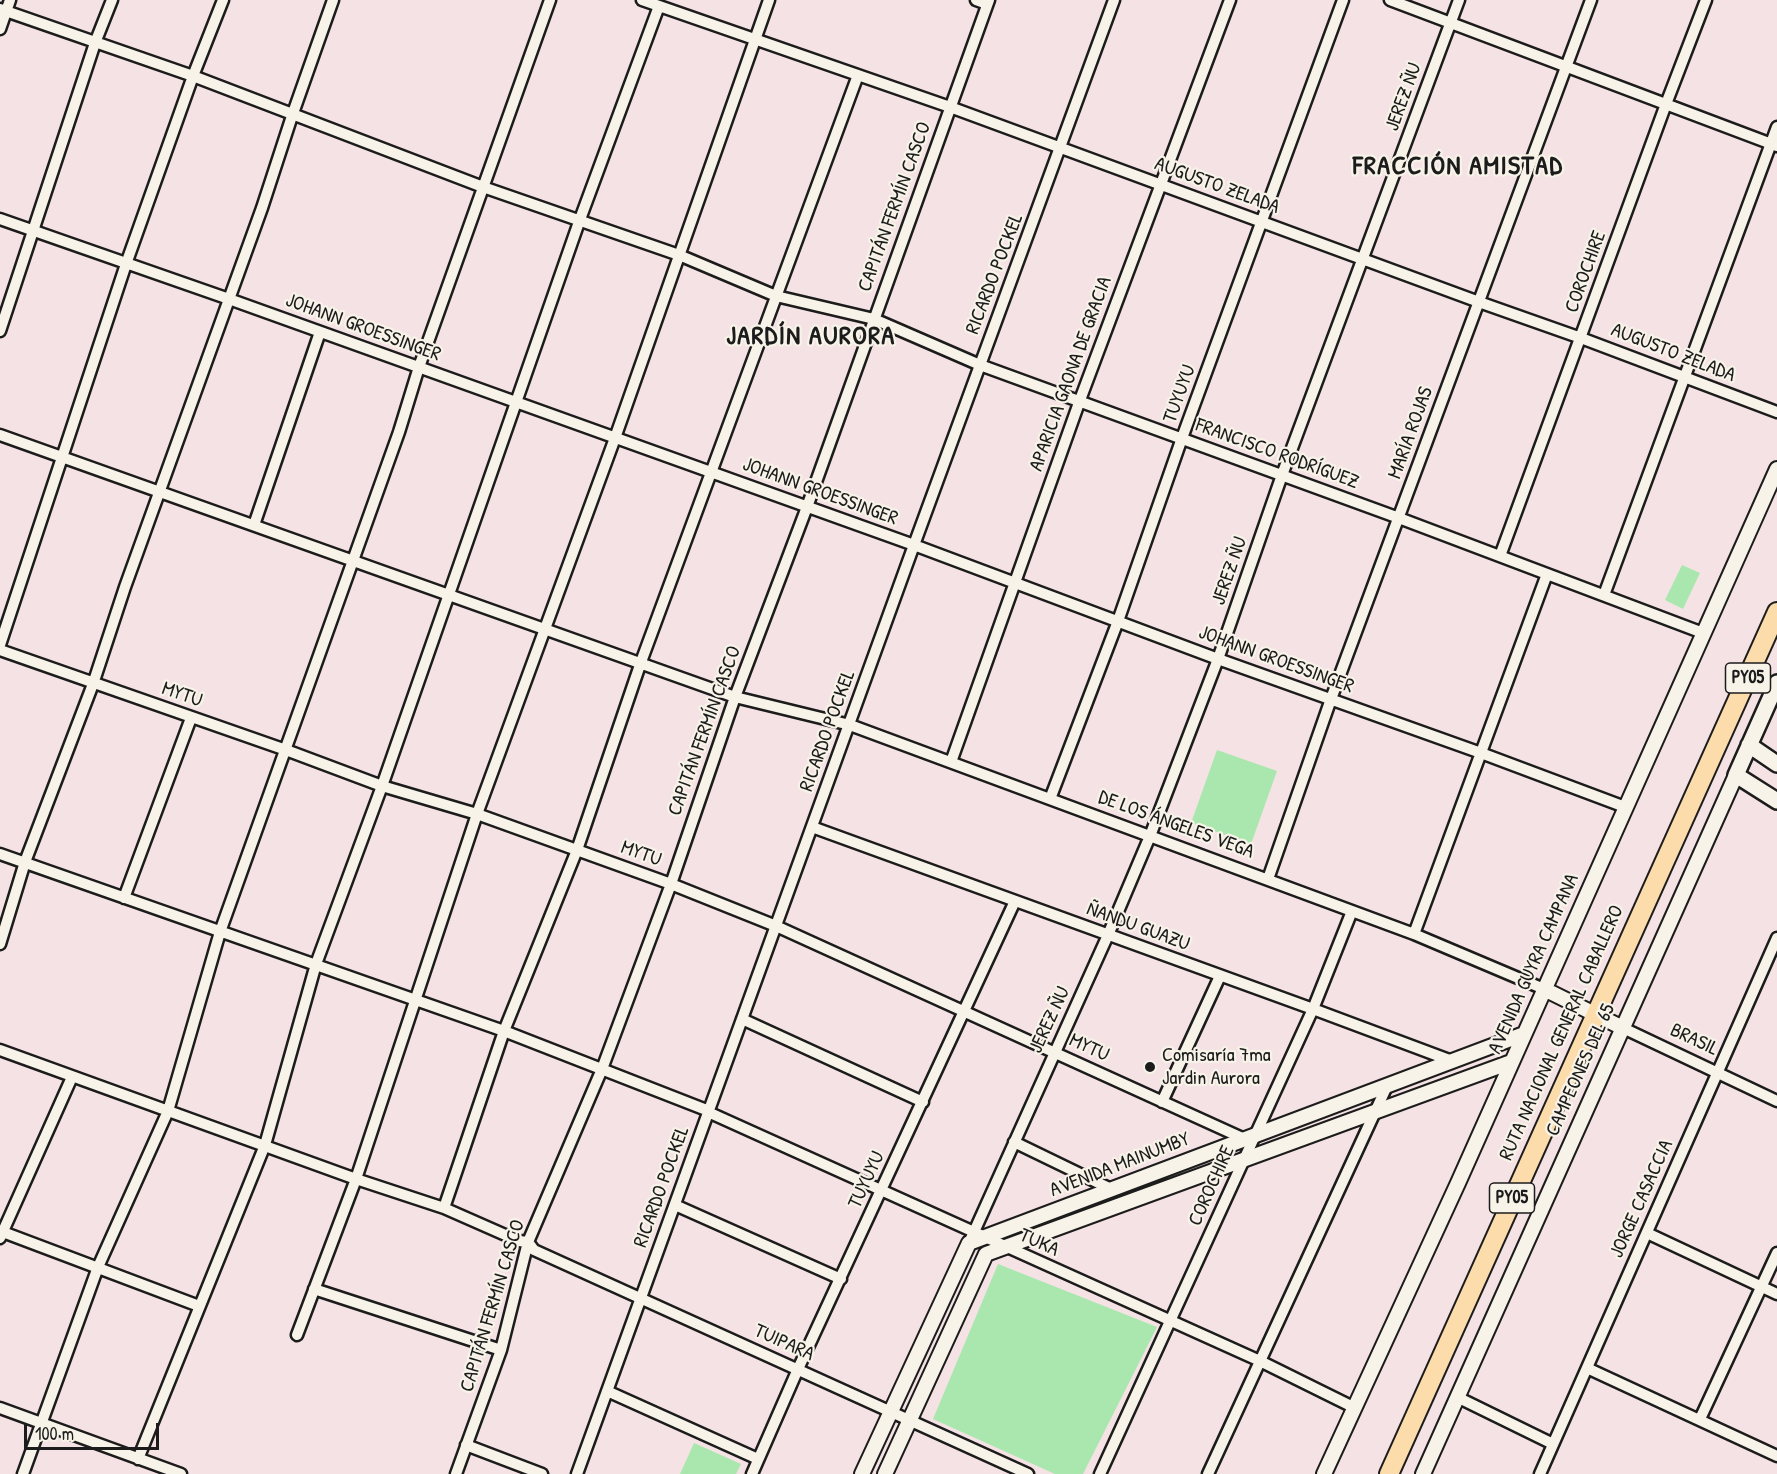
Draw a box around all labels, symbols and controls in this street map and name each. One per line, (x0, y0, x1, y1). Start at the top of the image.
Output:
street label: JEREZ ÑU (1381, 60, 1427, 134)
street label: CAPITÁN FERMÍN CASCO (853, 119, 937, 295)
district label: FRACCIÓN AMISTAD (1353, 151, 1563, 183)
street label: AUGUSTO ZELADA (1151, 152, 1283, 220)
street label: RICARDO POCKEL (961, 210, 1029, 338)
street label: COROCHIRE (1560, 228, 1612, 316)
street label: APARICIA GAONA DE GRACIA (1025, 273, 1117, 475)
street label: JOHANN GROESSINGER (282, 289, 444, 367)
street label: AUGUSTO ZELADA (1608, 318, 1738, 388)
district label: JARDÍN AURORA (726, 321, 896, 353)
street label: TUYUYU (1158, 362, 1202, 426)
street label: MARÍA ROJAS (1383, 384, 1439, 482)
street label: FRANCISCO RODRÍGUEZ (1192, 413, 1362, 495)
street label: JOHANN GROESSINGER (739, 453, 901, 531)
street label: JEREZ ÑU (1207, 534, 1253, 608)
street label: JOHANN GROESSINGER (1195, 621, 1357, 699)
street label: CAPITÁN FERMÍN CASCO (663, 643, 747, 819)
road number: PY05 (1726, 663, 1770, 693)
street label: RICARDO POCKEL (795, 667, 861, 795)
street label: MYTU (159, 677, 205, 713)
street label: DE LOS ÁNGELES VEGA (1095, 786, 1257, 864)
street label: MYTU (618, 836, 664, 872)
street label: AVENIDA GUYRA CAMPANA (1484, 870, 1584, 1058)
street label: ÑANDU GUAZU (1083, 897, 1193, 957)
street label: RUTA NACIONAL GENERAL CABALLERO (1495, 902, 1629, 1164)
street label: JEREZ ÑU (1024, 983, 1076, 1057)
street label: CAMPEONES DEL 65 (1541, 1000, 1621, 1140)
street label: BRASIL (1666, 1018, 1722, 1062)
street label: MYTU (1065, 1028, 1113, 1068)
place label: Comisaría 7ma Jardin Aurora (1162, 1044, 1271, 1091)
marker: Comisaría 7ma Jardin Aurora (1143, 1060, 1157, 1074)
street label: RICARDO POCKEL (629, 1123, 695, 1251)
street label: AVENIDA MAINUMBY (1047, 1127, 1193, 1203)
street label: JORGE CASACCIA (1605, 1136, 1679, 1262)
street label: COROCHIRE (1184, 1142, 1240, 1230)
street label: TUYUYU (843, 1148, 891, 1212)
road number: PY05 (1490, 1183, 1534, 1213)
street label: CAPITÁN FERMÍN CASCO (455, 1217, 531, 1395)
street label: TUKA (1016, 1224, 1062, 1262)
street label: TUIPARA (750, 1319, 818, 1367)
scale bar (27, 1411, 162, 1449)
text: 100 m (35, 1421, 74, 1446)

